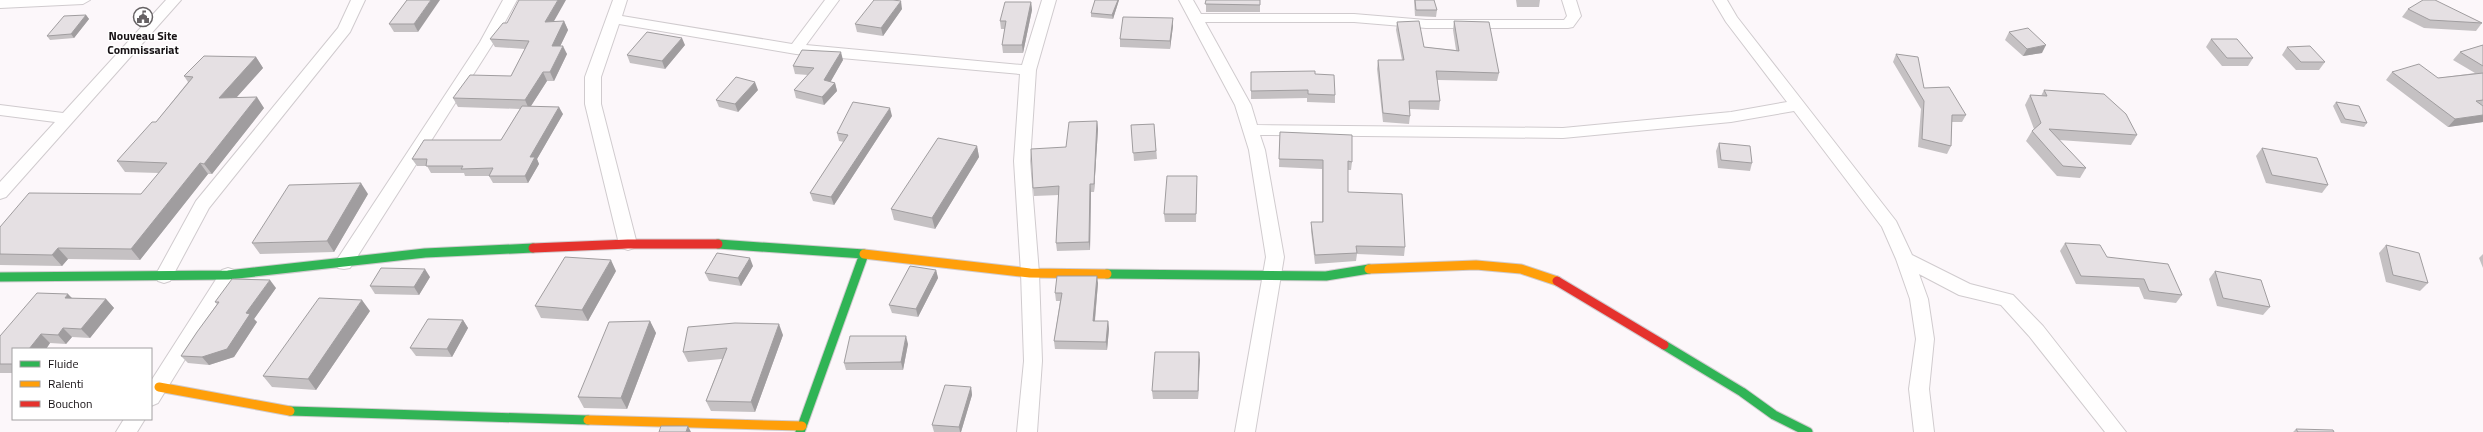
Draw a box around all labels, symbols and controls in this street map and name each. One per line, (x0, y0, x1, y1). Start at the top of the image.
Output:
public building icon: Nouveau Site Commissariat (132, 6, 154, 28)
place label: Nouveau Site Commissariat (107, 26, 179, 59)
legend (12, 348, 152, 420)
text: Fluide (48, 354, 79, 373)
text: Ralenti (48, 374, 83, 393)
text: Bouchon (48, 394, 93, 413)

